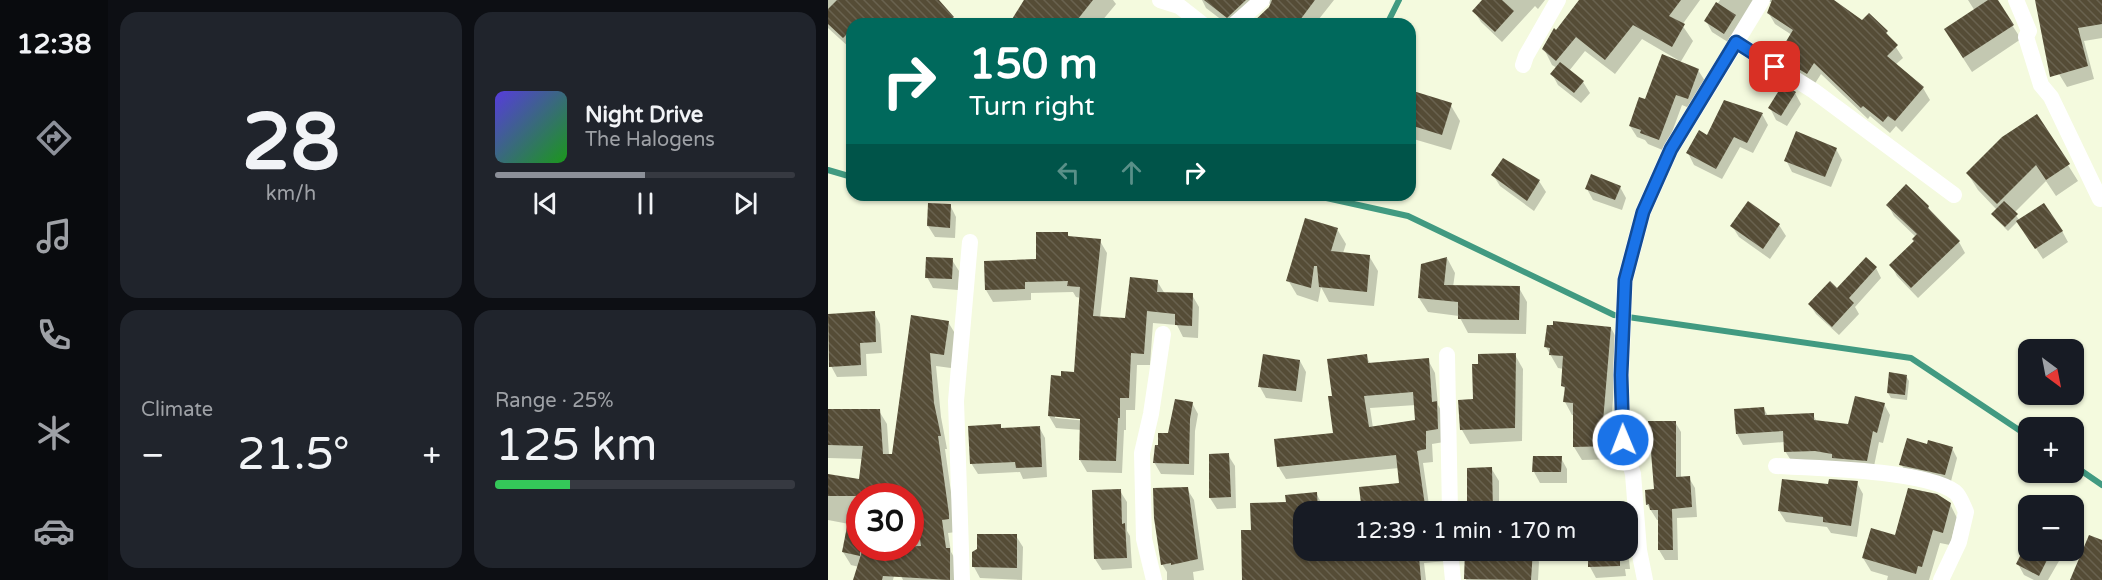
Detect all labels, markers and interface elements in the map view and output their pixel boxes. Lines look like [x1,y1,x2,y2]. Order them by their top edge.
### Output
text: 12:38 [17,28,91,61]
text: 150 m [969,39,1098,90]
pin [1749,41,1800,92]
icon: right [870,42,948,120]
icon: arrive [1758,50,1791,83]
text: Turn right [969,90,1095,123]
text: 28 [242,96,340,190]
text: Night Drive [585,102,703,128]
icon: directions [33,117,75,159]
text: The Halogens [585,128,715,152]
icon: left [1052,156,1085,189]
icon: ahead [1115,156,1148,189]
icon: right [1178,156,1211,189]
text: km/h [266,182,316,206]
icon: previous [529,187,562,220]
icon: pause [629,187,662,220]
icon: next [729,187,762,220]
icon: music [33,215,75,257]
icon: phone [33,314,75,356]
north arrow [2018,339,2084,405]
map controls [2018,339,2084,561]
text: Range · 25% [495,389,614,413]
text: Climate [141,398,213,422]
position arrow [1591,408,1655,472]
icon: climate [33,412,75,454]
button: + [2018,417,2084,483]
text: 125 km [495,419,657,473]
text: 21.5° [237,428,350,482]
text: − [141,436,165,475]
text: + [422,436,441,475]
speed limit sign: 30 [846,483,924,561]
button: − [2018,495,2084,561]
icon: car [33,510,75,552]
text: 12:39 · 1 min · 170 m [1355,518,1576,544]

